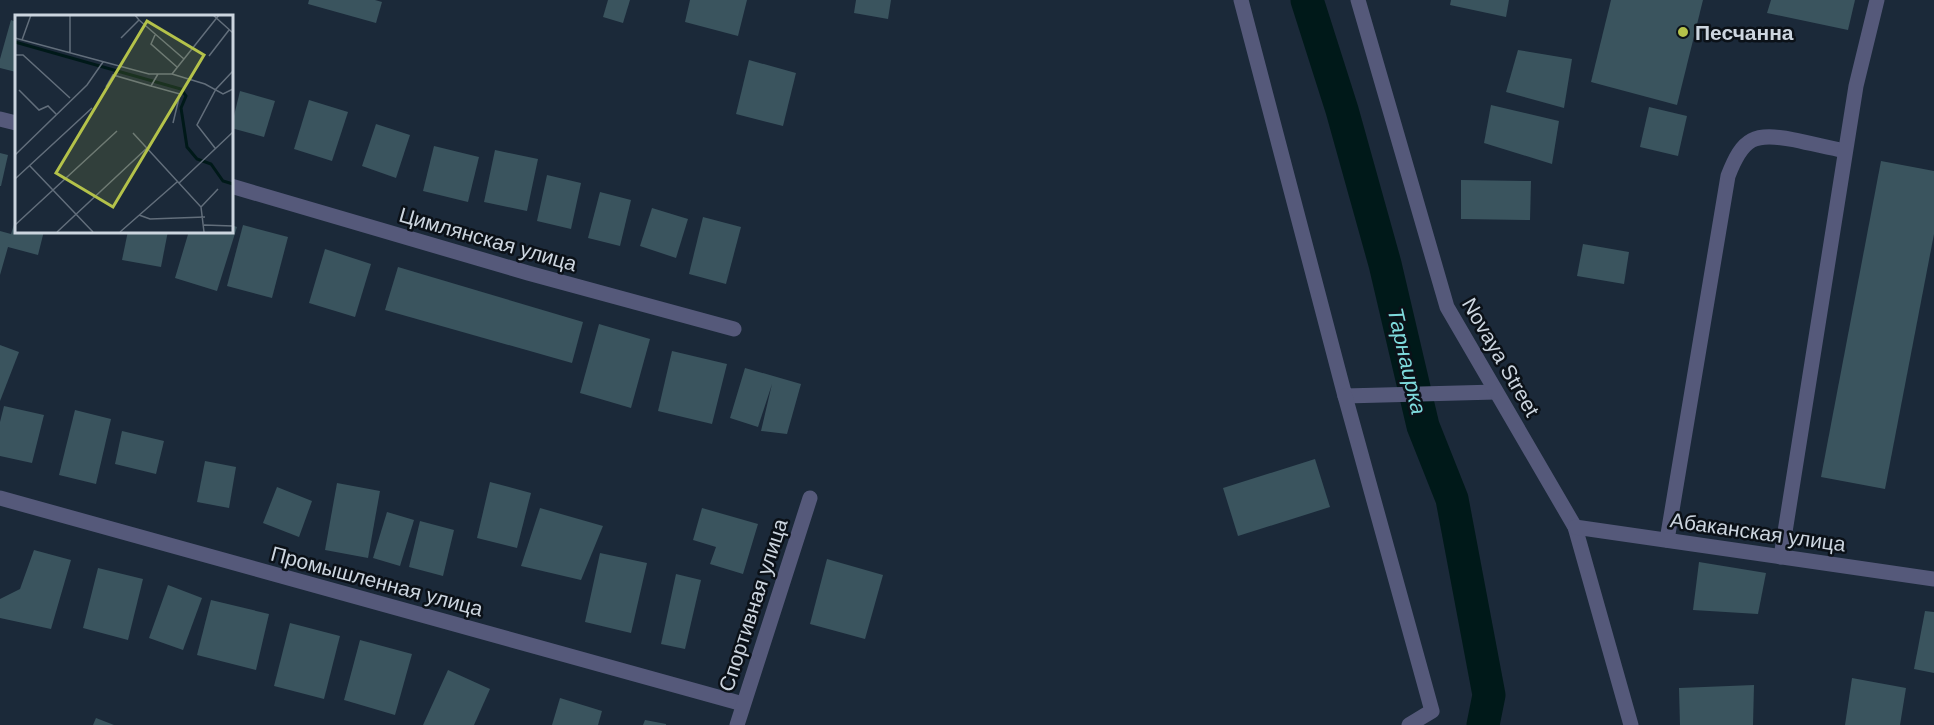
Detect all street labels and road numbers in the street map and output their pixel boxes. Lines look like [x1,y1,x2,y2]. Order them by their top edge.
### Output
street label: Цимлянская улица [397,203,580,275]
street label: Novaya Street [1458,294,1544,421]
street label: Абаканская улица [1669,508,1848,556]
street label: Спортивная улица [714,515,792,694]
street label: Промышленная улица [268,542,486,620]

